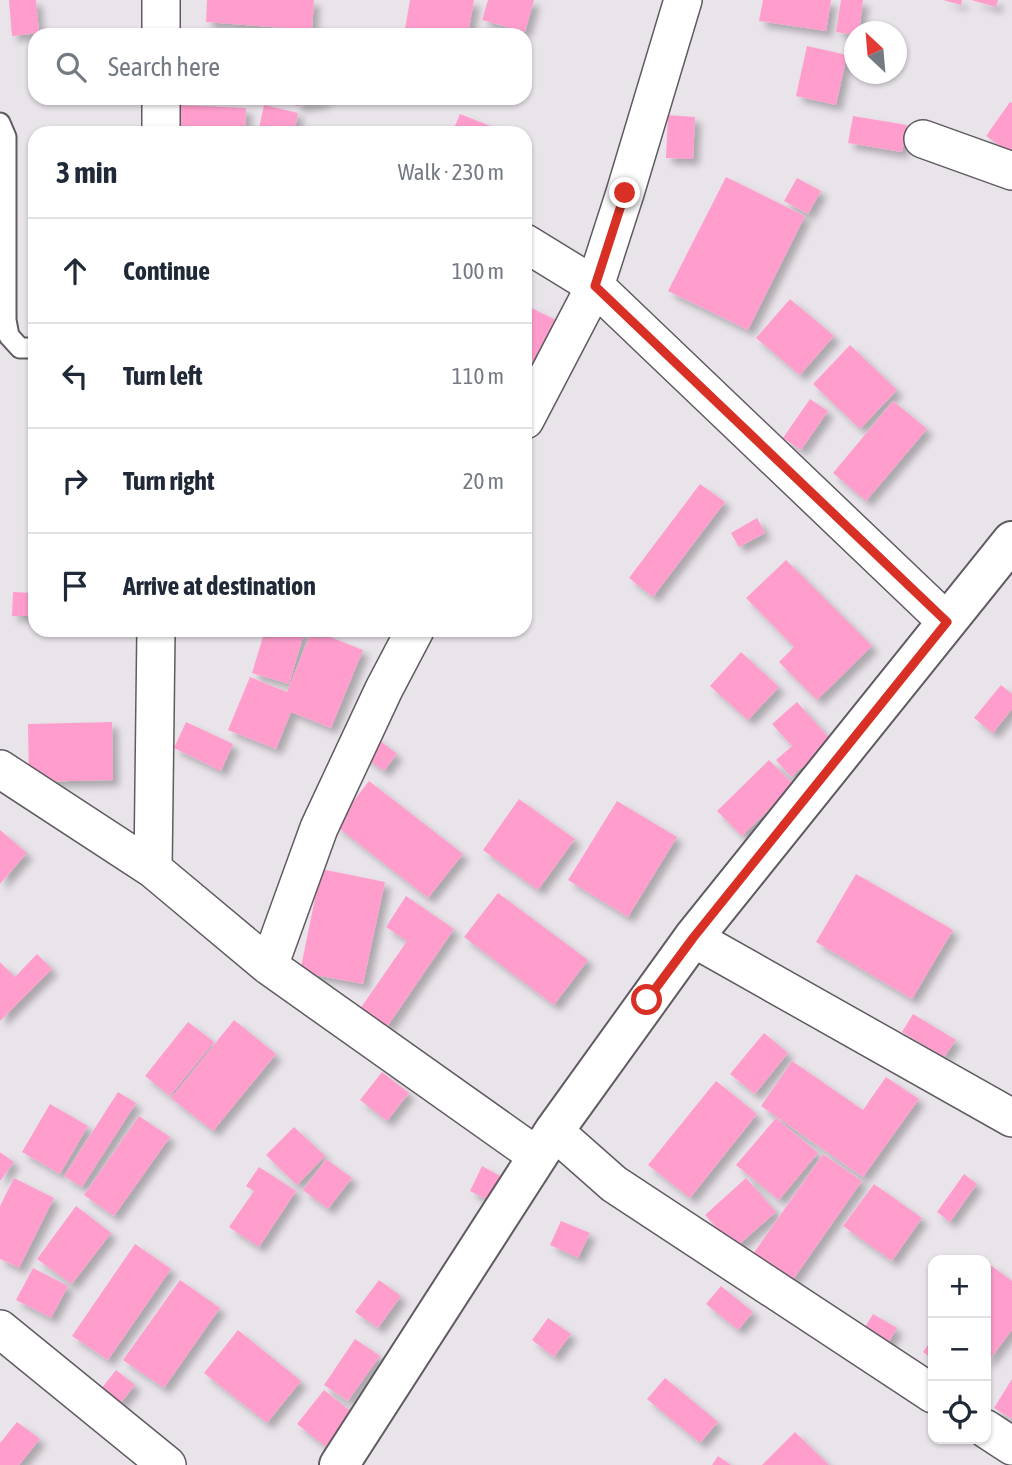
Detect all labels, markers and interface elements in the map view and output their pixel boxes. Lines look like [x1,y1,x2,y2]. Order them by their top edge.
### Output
north arrow [844,21,907,84]
search box [28,28,532,105]
icon: search [52,48,90,86]
text: Search here [108,52,220,82]
text: 3 min [56,155,117,189]
text: Walk · 230 m [398,159,504,185]
route end [609,177,640,208]
icon: ahead [56,252,94,290]
text: Continue [123,256,210,286]
text: 100 m [452,258,504,284]
icon: left [56,357,94,395]
text: Turn left [123,361,203,391]
text: 110 m [452,363,504,389]
icon: right [56,462,94,500]
text: Turn right [123,466,214,496]
text: 20 m [463,468,504,494]
icon: arrive [56,567,94,605]
text: Arrive at destination [123,571,316,601]
route start [631,984,662,1015]
map controls [928,1255,991,1444]
button: + [928,1255,991,1318]
button: − [928,1318,991,1381]
button: locate [928,1381,991,1444]

